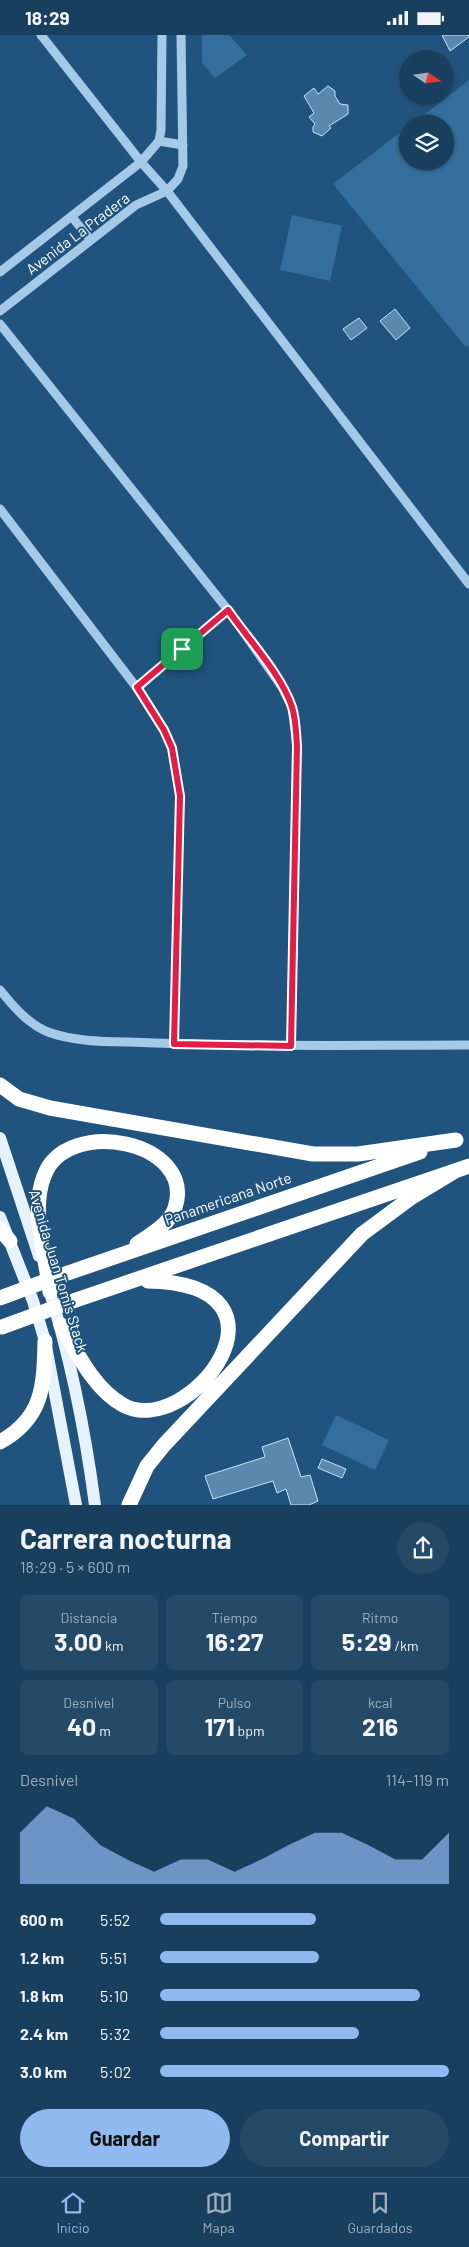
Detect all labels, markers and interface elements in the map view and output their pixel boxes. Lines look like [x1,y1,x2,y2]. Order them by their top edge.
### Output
text: 18:29 [25,6,70,29]
north arrow [399,50,454,105]
map controls [399,50,454,170]
button: layers [399,115,454,170]
street label: Avenida La Pradera [22,188,133,278]
pin [161,628,203,670]
icon: arrive [168,635,196,663]
street label: Panamericana Norte [162,1168,294,1228]
street label: Avenida Juan Tomis Stack [26,1187,92,1355]
text: Carrera nocturna [20,1521,232,1555]
button: share [397,1522,449,1574]
text: 18:29 · 5 × 600 m [20,1557,130,1576]
text: Distancia [61,1609,117,1626]
text: Tiempo [212,1609,257,1626]
text: Ritmo [362,1609,398,1626]
text: 3.00 [54,1626,102,1656]
text: 16:27 [206,1626,263,1656]
text: 5:29 [342,1626,392,1656]
text: km [102,1637,124,1654]
text: /km [392,1637,419,1654]
text: Desnivel [63,1694,114,1711]
text: Pulso [218,1694,251,1711]
text: kcal [368,1694,392,1711]
text: 40 [67,1711,96,1741]
text: 171 [204,1711,235,1741]
text: 216 [362,1711,398,1741]
text: m [96,1722,111,1739]
text: bpm [235,1722,265,1739]
text: Desnivel [20,1770,78,1789]
text: 114–119 m [386,1770,449,1789]
text: 600 m [20,1910,63,1929]
text: 5:52 [100,1910,130,1929]
text: 1.2 km [20,1948,64,1967]
text: 5:51 [100,1948,127,1967]
text: 1.8 km [20,1986,64,2005]
text: 5:10 [100,1986,128,2005]
text: 2.4 km [20,2024,68,2043]
text: 5:32 [100,2024,130,2043]
text: 3.0 km [20,2062,67,2081]
text: 5:02 [100,2062,131,2081]
button: Guardar [20,2109,230,2167]
button: Compartir [240,2109,449,2167]
tab: Inicio [56,2189,90,2236]
tab: Mapa [203,2189,235,2236]
tab: Guardados [347,2189,413,2236]

